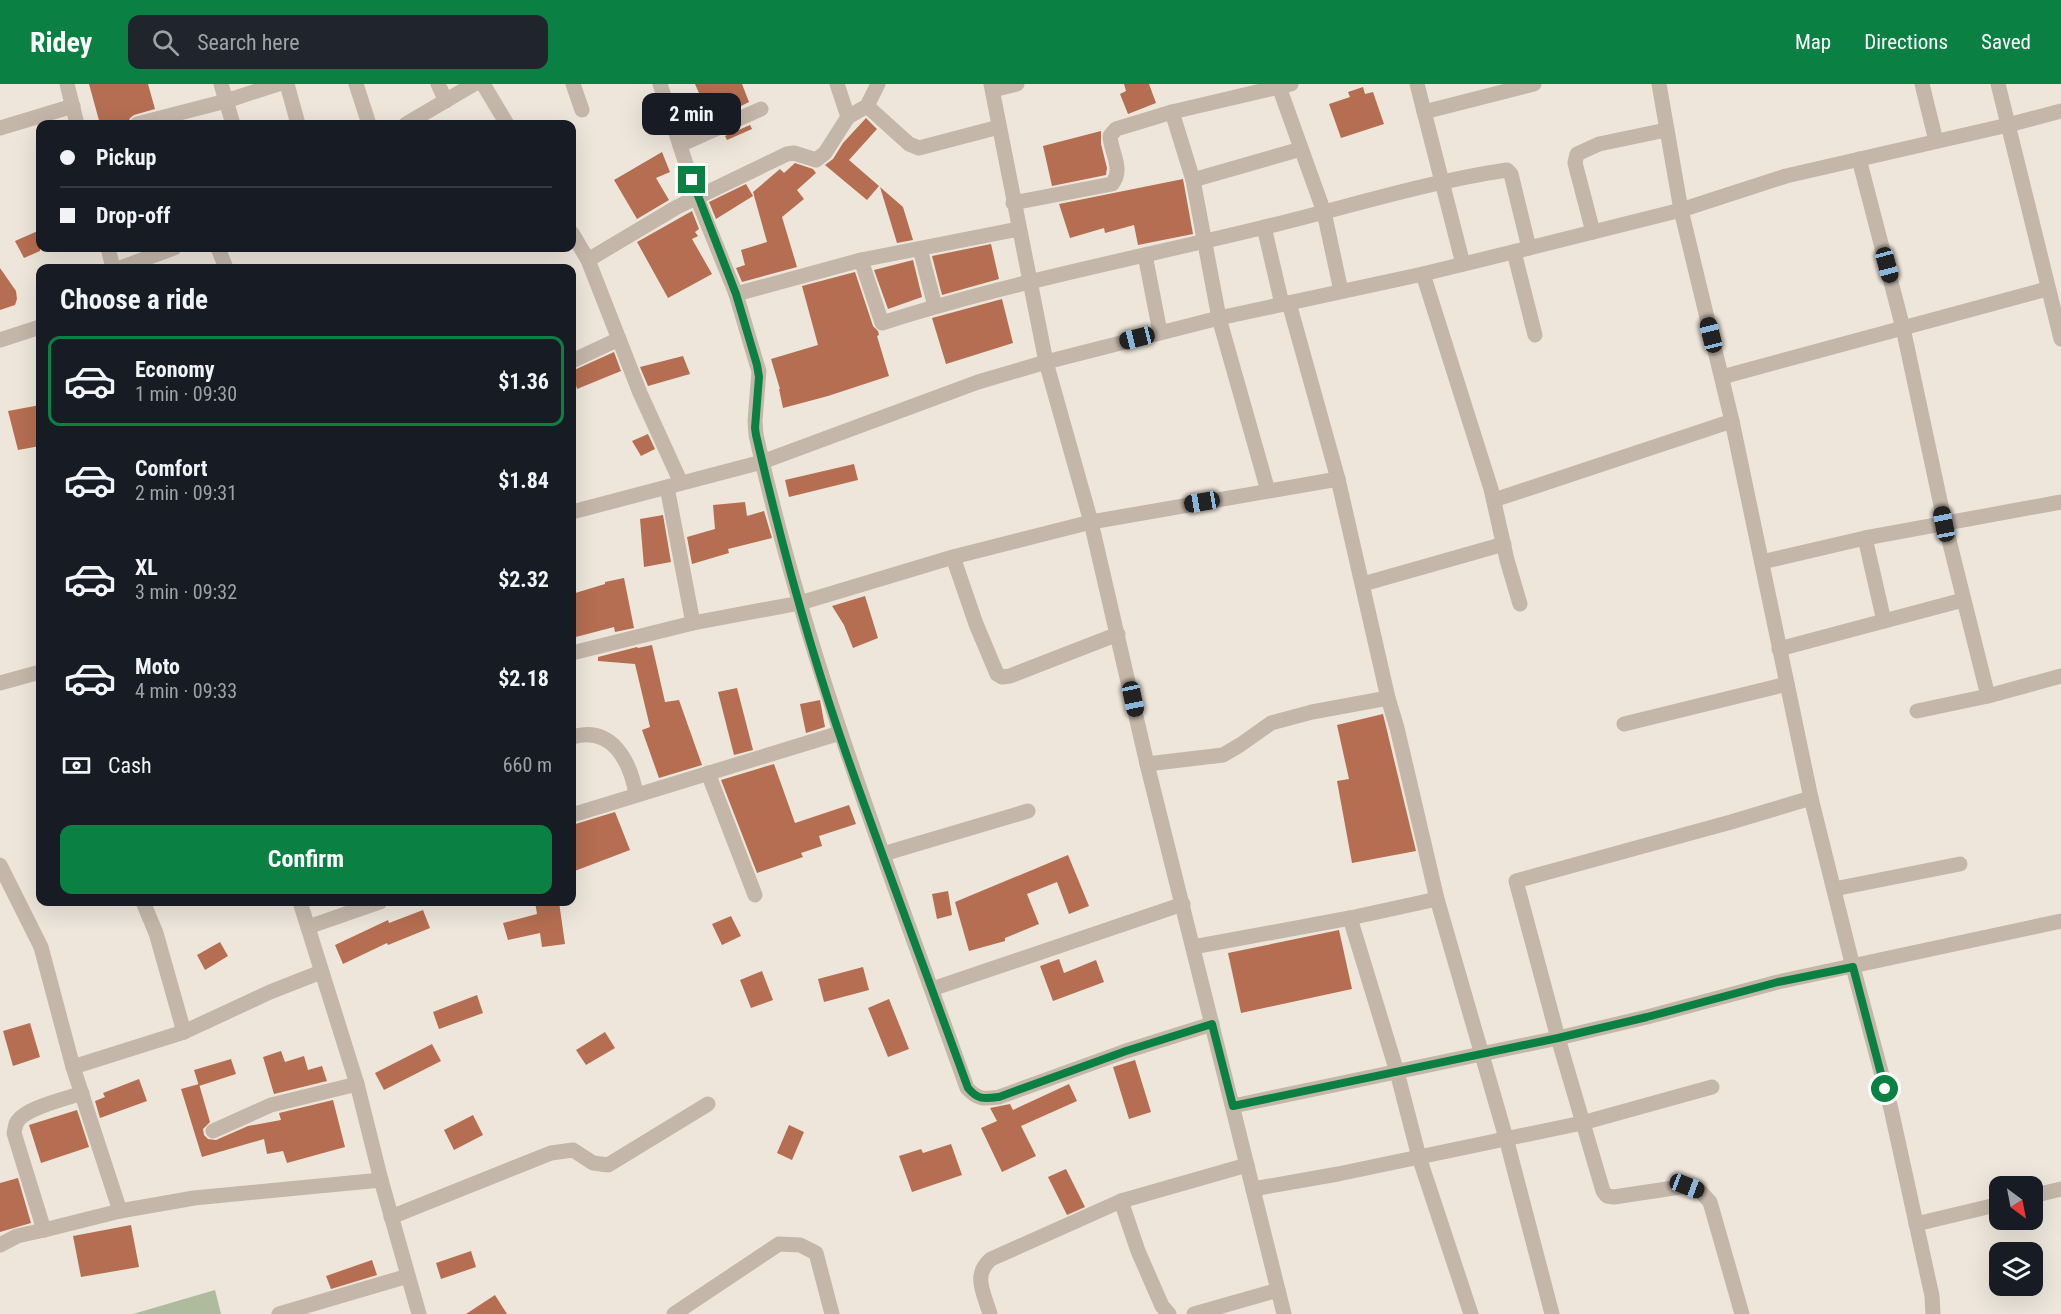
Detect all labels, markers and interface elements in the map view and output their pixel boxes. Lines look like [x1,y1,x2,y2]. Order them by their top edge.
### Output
search box [128,15,548,69]
text: Ridey [30,26,92,59]
icon: search [149,26,182,59]
text: Search here [197,30,299,55]
text: Map [1795,30,1831,54]
text: Directions [1864,30,1948,54]
text: Saved [1981,30,2031,54]
callout: 2 min [642,93,742,135]
text: 2 min [669,102,714,126]
text: Pickup [96,145,156,170]
route end [678,166,705,193]
text: Drop-off [96,203,170,228]
car [1874,245,1900,285]
text: Choose a ride [60,284,208,316]
car [1698,315,1724,355]
car [1117,325,1157,351]
icon: car [63,354,117,408]
text: Economy [135,357,215,382]
text: $1.36 [498,369,549,394]
text: 1 min · 09:30 [135,382,237,406]
icon: car [63,453,117,507]
text: Comfort [135,456,208,481]
text: $1.84 [498,468,549,493]
text: 2 min · 09:31 [135,481,237,505]
car [1183,490,1221,514]
car [1932,505,1956,543]
icon: car [63,552,117,606]
text: XL [135,555,158,580]
text: $2.32 [498,567,549,592]
text: 3 min · 09:32 [135,580,237,604]
icon: car [63,651,117,705]
text: Moto [135,654,180,679]
text: $2.18 [498,666,549,691]
text: 4 min · 09:33 [135,679,237,703]
car [1120,680,1146,718]
icon: cash [60,749,93,782]
text: Cash [108,753,152,778]
text: 660 m [503,753,552,777]
button: Confirm [60,825,552,894]
route start [1871,1075,1898,1102]
car [1667,1171,1707,1201]
north arrow [1989,1176,2043,1230]
map controls [1989,1176,2043,1296]
button: layers [1989,1242,2043,1296]

